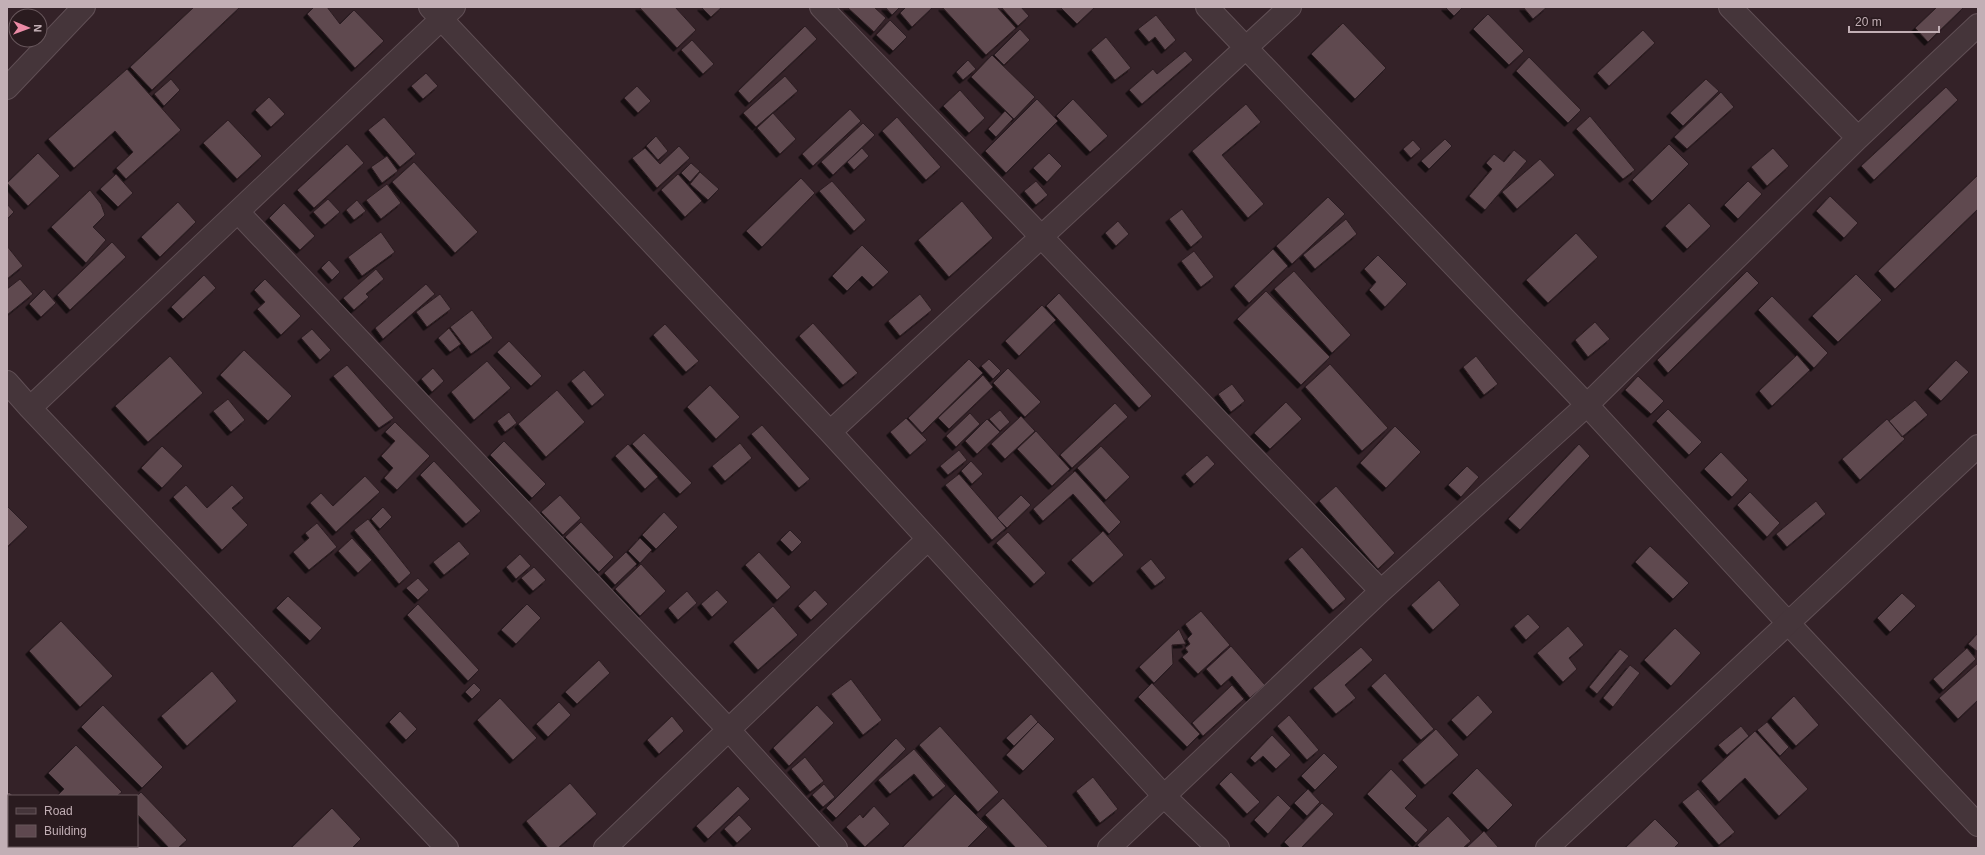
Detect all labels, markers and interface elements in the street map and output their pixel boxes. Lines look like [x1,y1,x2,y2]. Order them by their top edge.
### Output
north arrow [8,8,48,48]
scale bar [1849,8,1939,34]
text: 20 m [1855,15,1882,29]
text: N [32,24,44,32]
legend [8,795,138,847]
text: Road [44,804,73,818]
text: Building [44,824,87,838]

